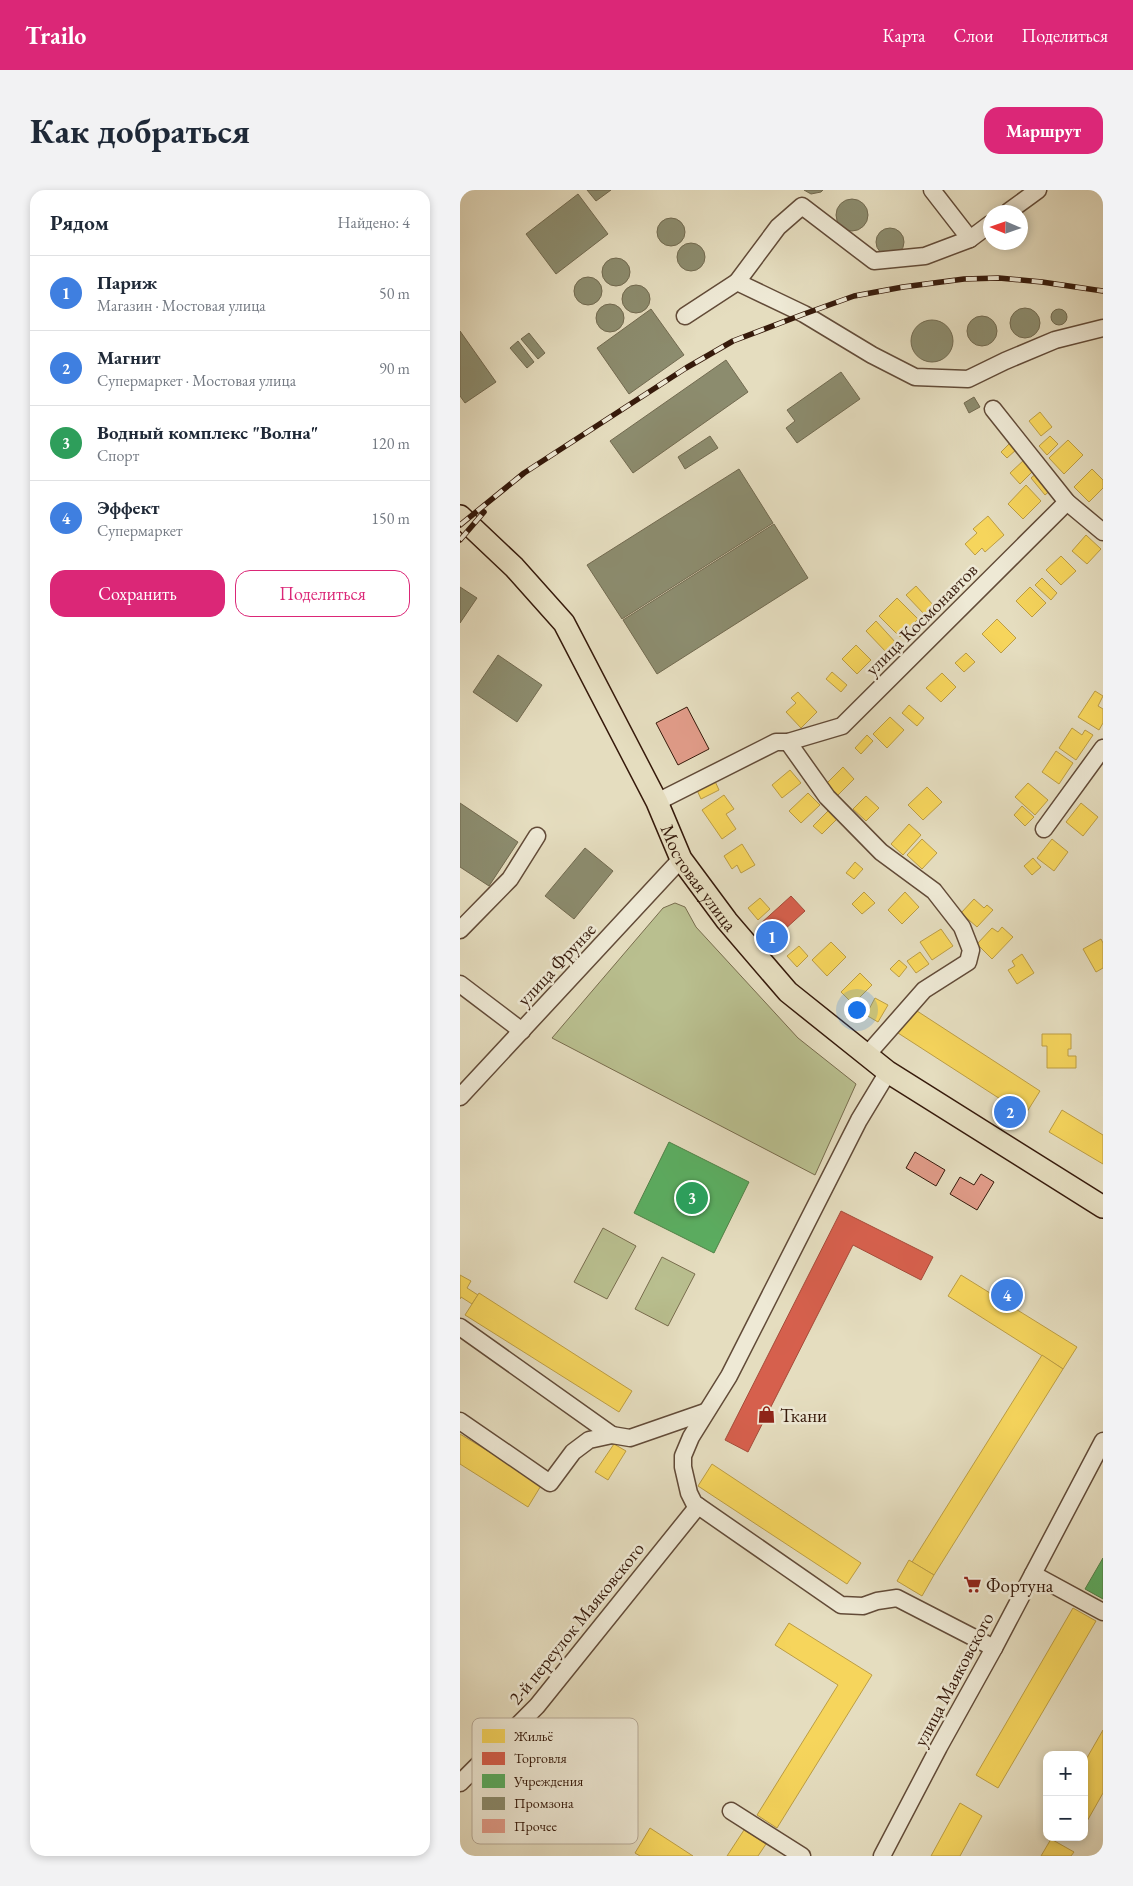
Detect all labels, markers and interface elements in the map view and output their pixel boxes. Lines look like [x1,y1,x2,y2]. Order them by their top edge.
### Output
text: Trailo [25,20,86,51]
text: Карта [883,24,926,47]
text: Слои [954,24,993,47]
text: Поделиться [1021,24,1108,47]
button: Маршрут [984,107,1103,154]
text: Как добраться [30,108,250,153]
north arrow [983,205,1028,250]
text: Рядом [50,209,109,236]
text: Найдено: 4 [338,212,410,233]
text: Париж [97,270,157,295]
text: 1 [62,283,70,304]
text: 50 m [379,283,410,304]
text: Магазин · Мостовая улица [97,295,266,316]
text: Магнит [97,345,161,370]
text: 2 [62,358,70,379]
text: 90 m [379,358,410,379]
text: Супермаркет · Мостовая улица [97,370,296,391]
text: Водный комплекс "Волна" [97,420,318,445]
text: 3 [62,433,70,454]
text: 120 m [371,433,410,454]
text: Спорт [97,445,139,466]
text: Эффект [97,495,160,520]
text: 4 [62,508,70,529]
text: 150 m [371,508,410,529]
text: Супермаркет [97,520,183,541]
street label: улица Космонавтов [860,558,983,681]
button: Сохранить [50,570,225,617]
button: Поделиться [235,570,410,617]
street label: Мостовая улица [655,821,743,937]
street label: улица Фрунзе [511,917,601,1011]
pin: 1 [756,918,788,956]
your location [844,997,870,1023]
pin: 2 [994,1093,1026,1131]
pin: 3 [676,1179,708,1217]
pin: 4 [991,1276,1023,1314]
place label: Ткани [780,1403,827,1428]
shop icon: Ткани [756,1405,776,1425]
street label: 2-й переулок Маяковского [503,1537,650,1710]
place label: Фортуна [986,1573,1054,1598]
supermarket icon: Фортуна [962,1575,982,1595]
street label: улица Маяковского [907,1608,999,1751]
legend [472,1718,638,1844]
text: Жильё [513,1727,554,1745]
text: Торговля [514,1749,567,1767]
map controls [1043,1751,1088,1841]
button: + [1043,1751,1088,1796]
text: Учреждения [513,1772,583,1790]
text: Промзона [514,1794,574,1812]
button: − [1043,1796,1088,1841]
text: Прочее [514,1817,557,1835]

